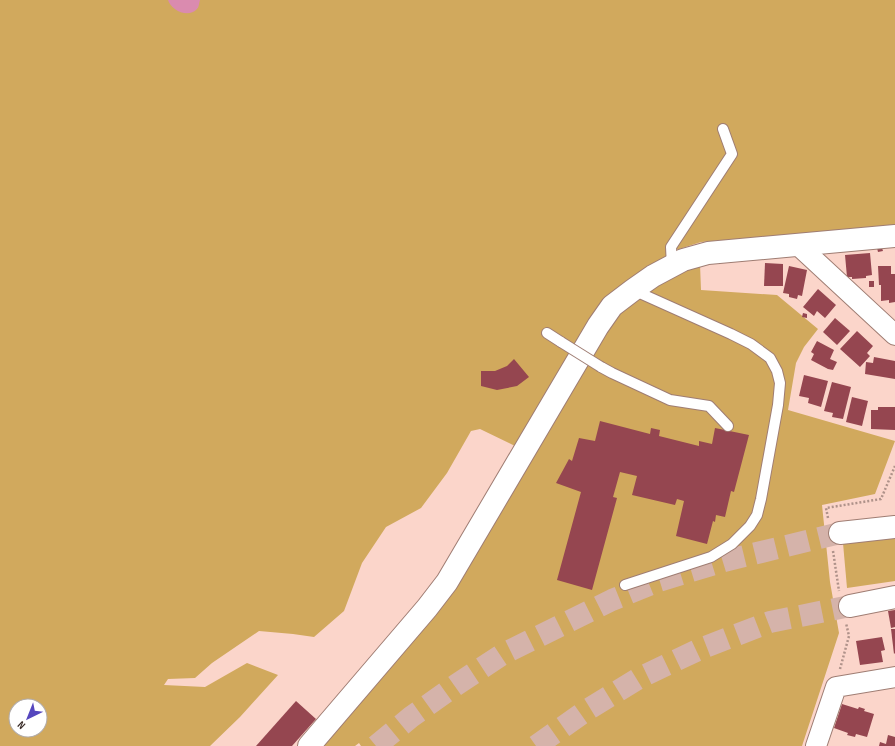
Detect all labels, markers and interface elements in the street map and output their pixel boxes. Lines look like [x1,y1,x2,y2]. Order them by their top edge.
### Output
north arrow [8,698,48,738]
text: N [15,718,28,732]

